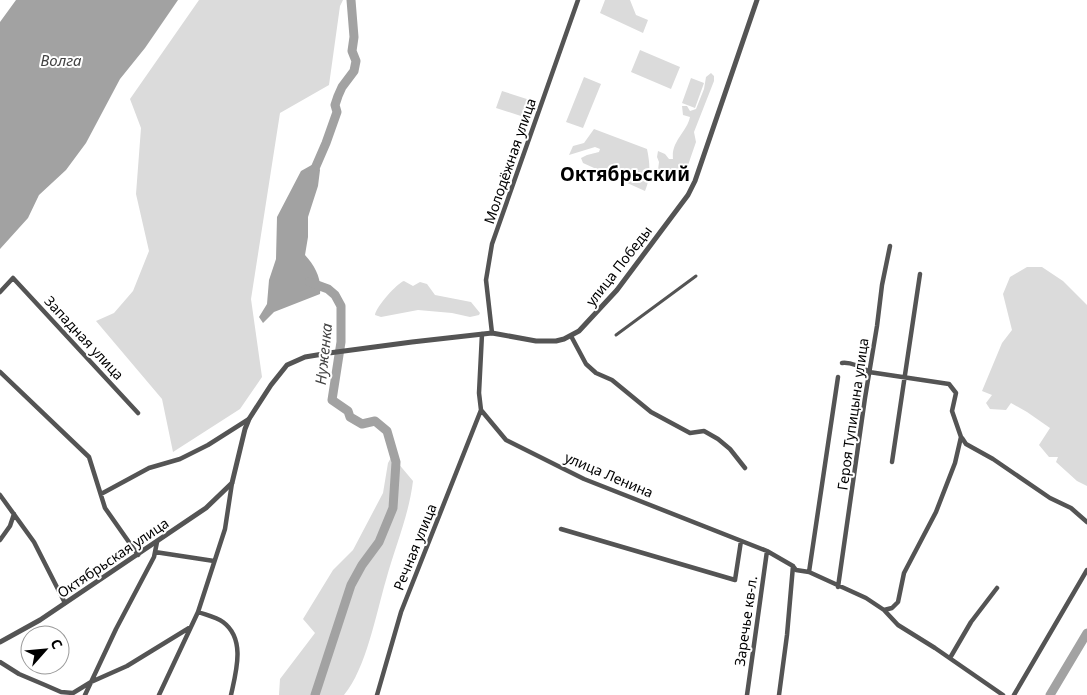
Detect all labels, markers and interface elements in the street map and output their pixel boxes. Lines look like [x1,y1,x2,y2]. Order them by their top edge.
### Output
water label: Волга [41,50,82,70]
street label: Молодёжная улица [479,95,540,226]
district label: Октябрьский [560,161,690,187]
street label: улица Победы [581,222,656,310]
street label: Западная улица [40,292,128,384]
water label: Нуженка [310,322,336,386]
street label: Героя Тупицына улица [832,337,873,491]
street label: улица Ленина [562,447,656,502]
street label: Речная улица [389,501,441,593]
street label: Октябрьская улица [53,513,172,602]
street label: Заречье кв-л. [730,575,761,667]
north arrow [20,625,70,675]
text: С [47,636,68,652]

